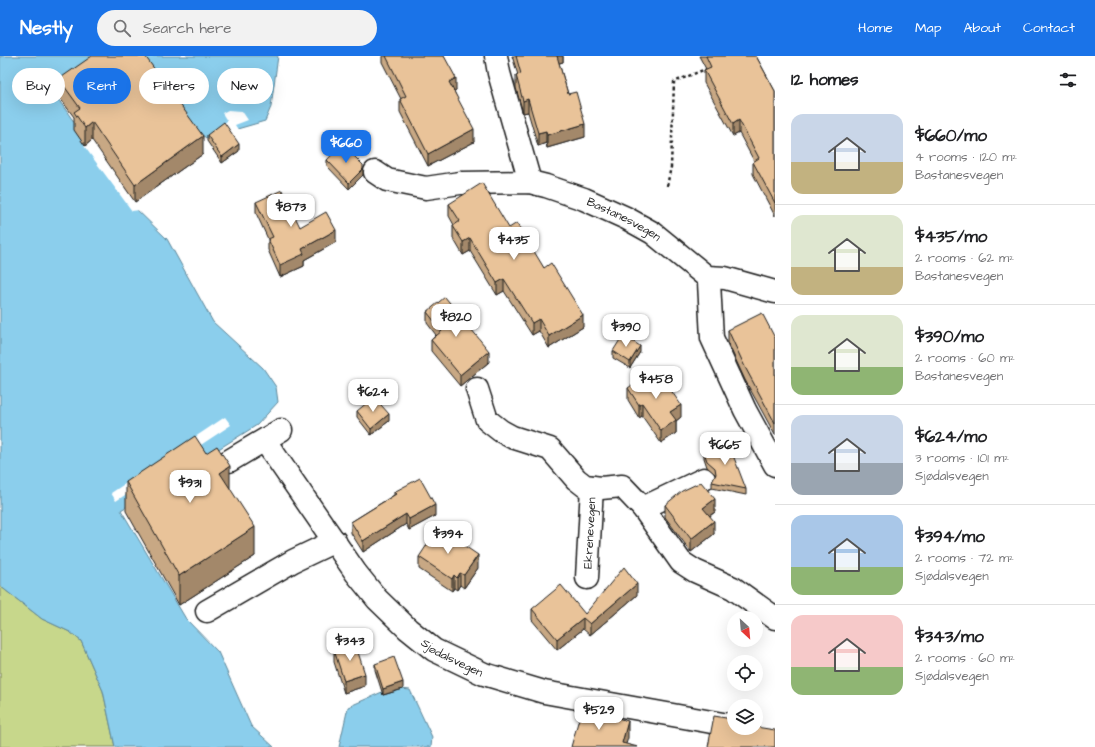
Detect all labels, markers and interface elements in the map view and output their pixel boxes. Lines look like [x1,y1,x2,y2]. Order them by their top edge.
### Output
search box [97,10,377,46]
text: Nestly [20,15,73,42]
icon: search [111,17,133,39]
text: Search here [143,18,231,39]
text: Home [858,18,893,38]
text: Map [915,18,941,38]
text: About [963,18,1001,38]
text: Contact [1023,18,1075,38]
chip: Buy [12,68,65,104]
chip: Rent [73,68,131,104]
chip: Filters [139,68,209,104]
chip: New [217,68,273,104]
text: 12 homes [791,68,859,92]
icon: filters [1057,69,1079,91]
text: $660/mo [915,124,987,148]
pin: $660 [322,130,370,164]
icon: home [823,130,871,178]
text: $660 [330,134,362,152]
text: 4 rooms · 120 m² [915,148,1017,166]
text: Bastanesvegen [915,166,1003,184]
street label: Bastanesvegen [584,193,665,245]
pin: $873 [267,194,315,228]
text: $873 [276,198,306,216]
text: $435/mo [915,225,987,249]
pin: $435 [490,227,538,261]
text: $435 [498,231,530,249]
icon: home [823,231,871,279]
text: 2 rooms · 62 m² [915,249,1014,267]
text: Bastanesvegen [915,267,1003,285]
pin: $820 [432,304,480,338]
text: $820 [440,308,472,326]
pin: $390 [602,314,650,348]
text: $390 [611,318,641,336]
text: $390/mo [915,325,984,349]
icon: home [823,331,871,379]
text: 2 rooms · 60 m² [915,349,1015,367]
pin: $458 [632,366,680,400]
text: Bastanesvegen [915,367,1003,385]
text: $458 [639,370,673,388]
pin: $624 [349,379,397,413]
text: $624 [357,383,389,401]
text: $624/mo [915,425,987,449]
icon: home [823,431,871,479]
pin: $665 [701,432,749,466]
text: $665 [709,436,741,454]
text: 3 rooms · 101 m² [915,449,1009,467]
text: Sjødalsvegen [915,467,989,485]
pin: $931 [166,470,214,504]
text: $931 [179,474,201,492]
street label: Ekrenevegen [580,497,601,569]
pin: $394 [424,521,472,555]
text: $394 [433,525,463,543]
text: $394/mo [915,525,985,549]
icon: home [823,531,871,579]
text: 2 rooms · 72 m² [915,549,1014,567]
text: Sjødalsvegen [915,567,989,585]
north arrow [727,611,763,647]
map controls [727,611,763,735]
text: $343/mo [915,625,984,649]
pin: $343 [326,628,374,662]
icon: home [823,631,871,679]
text: $343 [335,632,365,650]
street label: Sjødalsvegen [417,635,486,681]
text: 2 rooms · 60 m² [915,649,1015,667]
button: locate [727,655,763,691]
text: Sjødalsvegen [915,667,989,685]
pin: $529 [575,697,623,731]
button: layers [727,699,763,735]
text: $529 [583,701,615,719]

